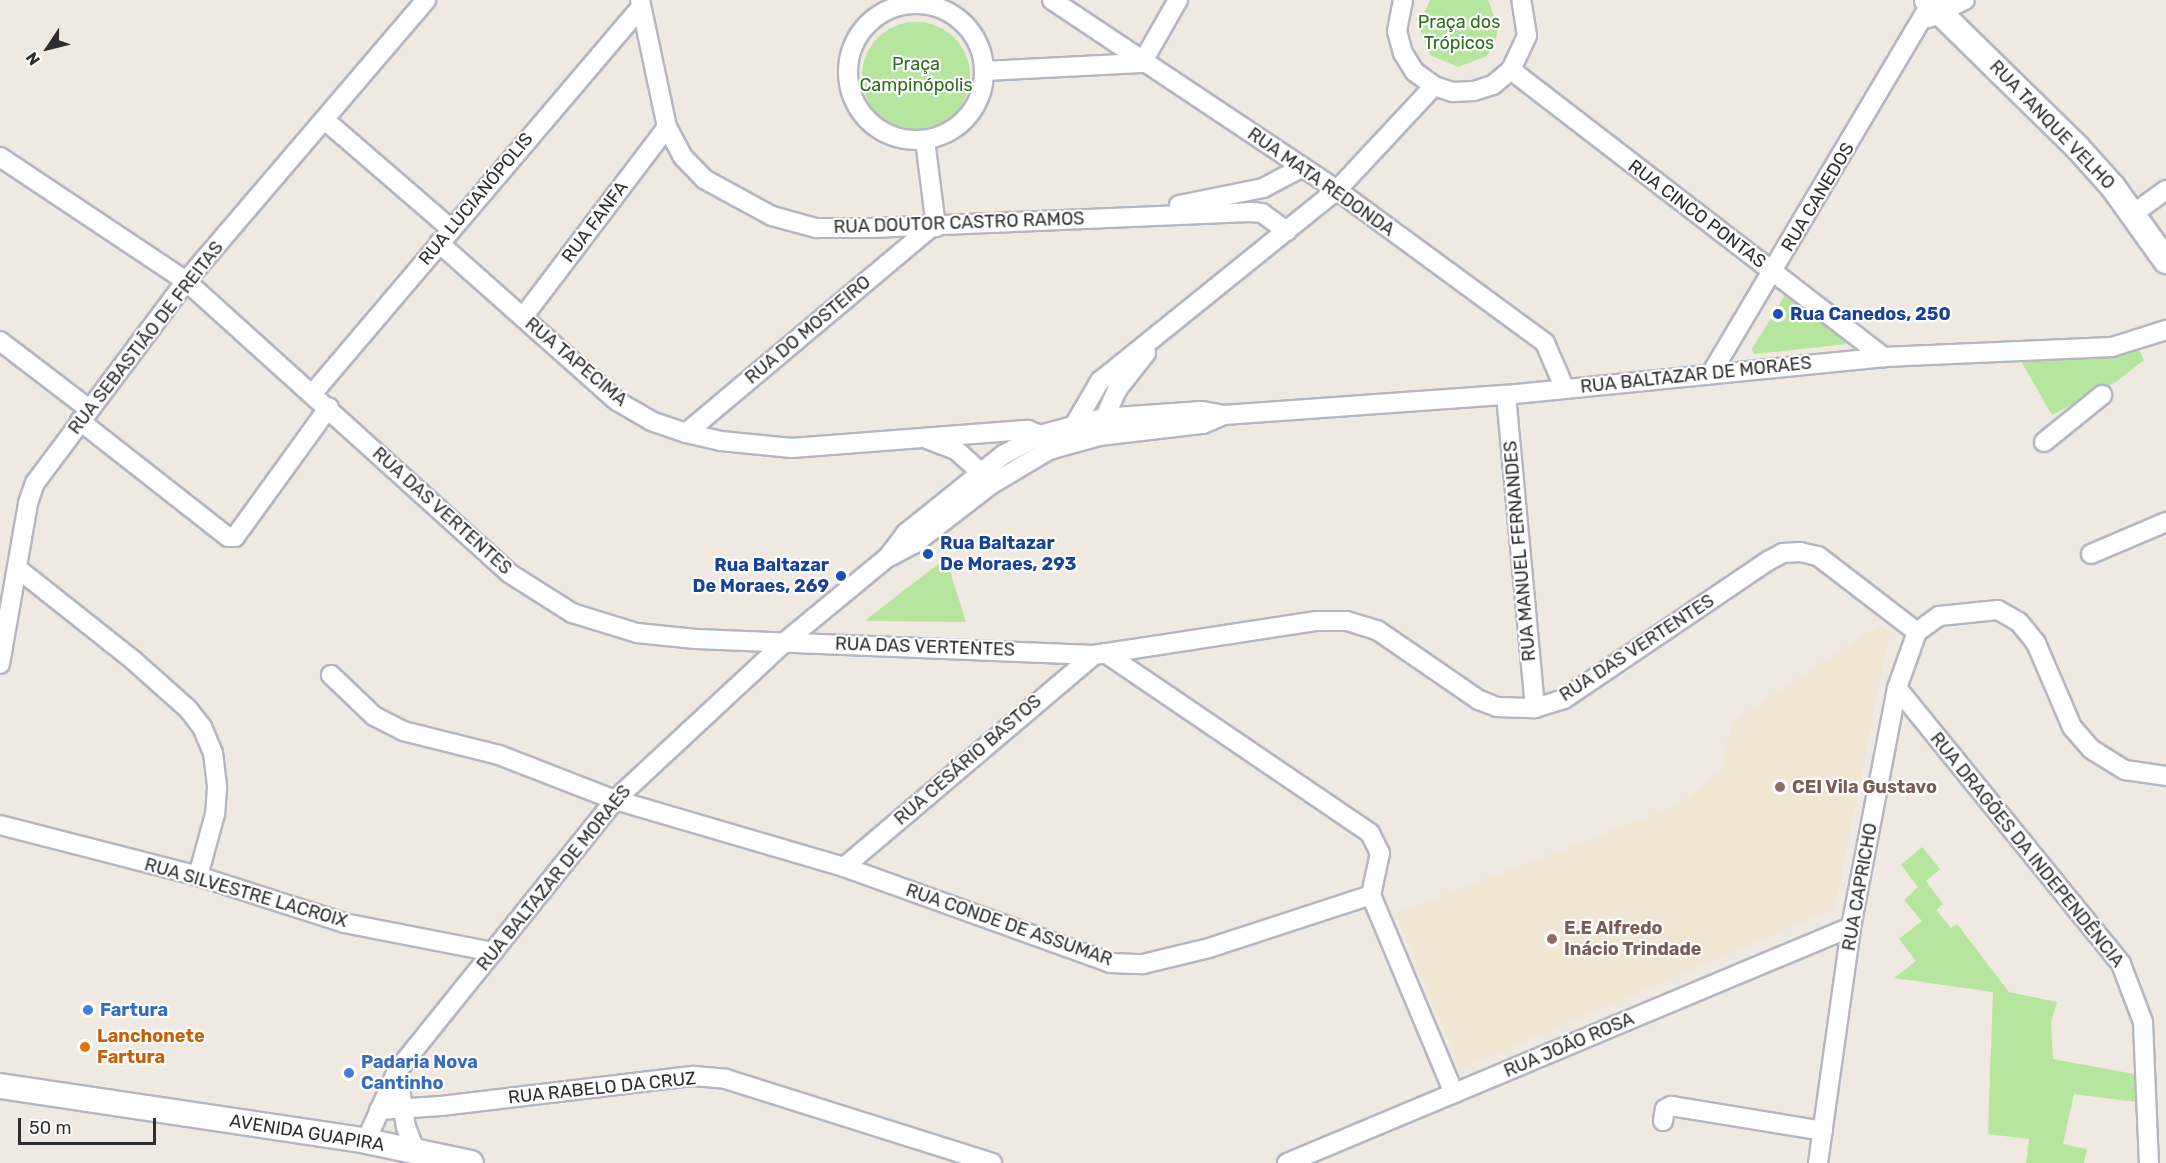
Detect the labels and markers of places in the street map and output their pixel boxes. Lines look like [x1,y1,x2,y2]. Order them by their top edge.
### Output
place label: Rua Canedos, 250 [1790,303,1951,325]
marker: Rua Canedos, 250 [1771,307,1785,321]
place label: Rua Baltazar De Moraes, 293 [940,533,1076,576]
marker: Rua Baltazar De Moraes, 293 [921,547,935,561]
place label: Rua Baltazar De Moraes, 269 [693,555,829,598]
marker: Rua Baltazar De Moraes, 269 [834,569,848,583]
place label: CEI Vila Gustavo [1792,776,1937,798]
marker: CEI Vila Gustavo [1773,780,1787,794]
place label: E.E Alfredo Inácio Trindade [1564,918,1702,960]
marker: E.E Alfredo Inácio Trindade [1545,932,1559,946]
place label: Fartura [100,999,168,1021]
marker: Fartura [81,1003,95,1017]
place label: Lanchonete Fartura [97,1026,205,1068]
marker: Lanchonete Fartura [78,1040,92,1054]
place label: Padaria Nova Cantinho [361,1052,478,1094]
marker: Padaria Nova Cantinho [342,1066,356,1080]

